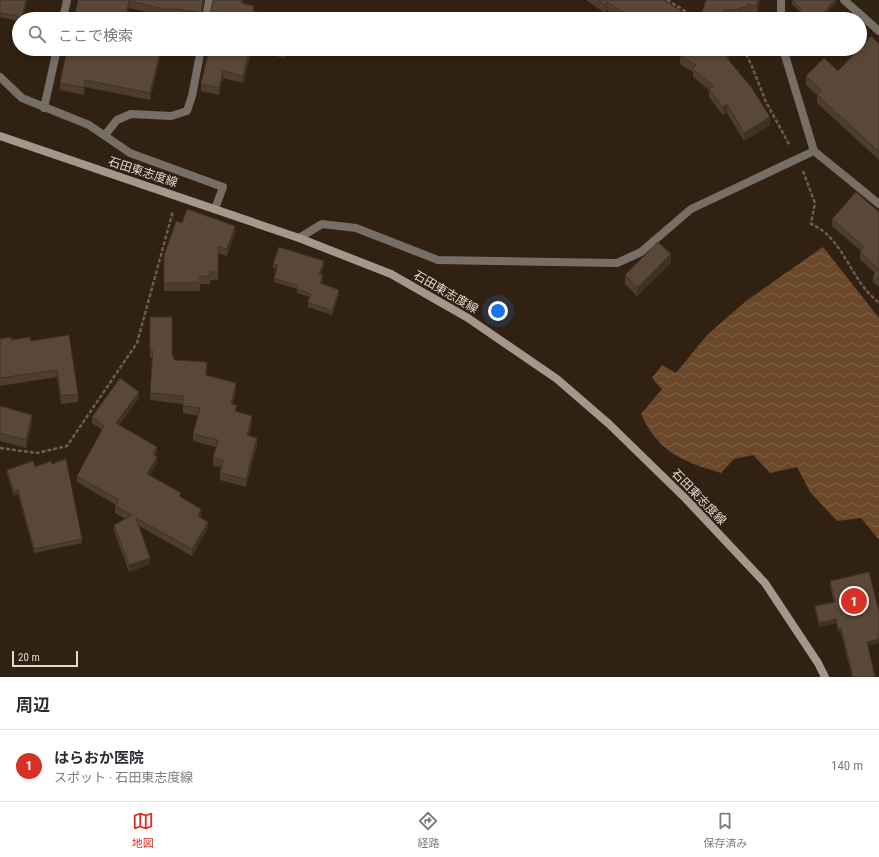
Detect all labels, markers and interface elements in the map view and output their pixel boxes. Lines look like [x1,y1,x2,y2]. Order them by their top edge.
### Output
search box [12,12,867,56]
icon: search [26,23,48,45]
text: ここで検索 [58,27,133,45]
street label: 石田東志度線 [107,154,179,190]
street label: 石田東志度線 [411,268,481,316]
your location [488,301,508,321]
street label: 石田東志度線 [669,466,729,528]
pin: 1 [841,586,867,616]
scale bar [12,649,78,668]
text: 20 m [18,651,40,664]
text: 周辺 [16,695,50,715]
text: はらおか医院 [54,749,144,767]
text: 1 [26,758,32,773]
text: 140 m [831,758,863,773]
text: スポット · 石田東志度線 [54,770,193,785]
tab: 地図 [132,810,154,850]
tab: 経路 [417,810,439,850]
tab: 保存済み [703,810,747,850]

